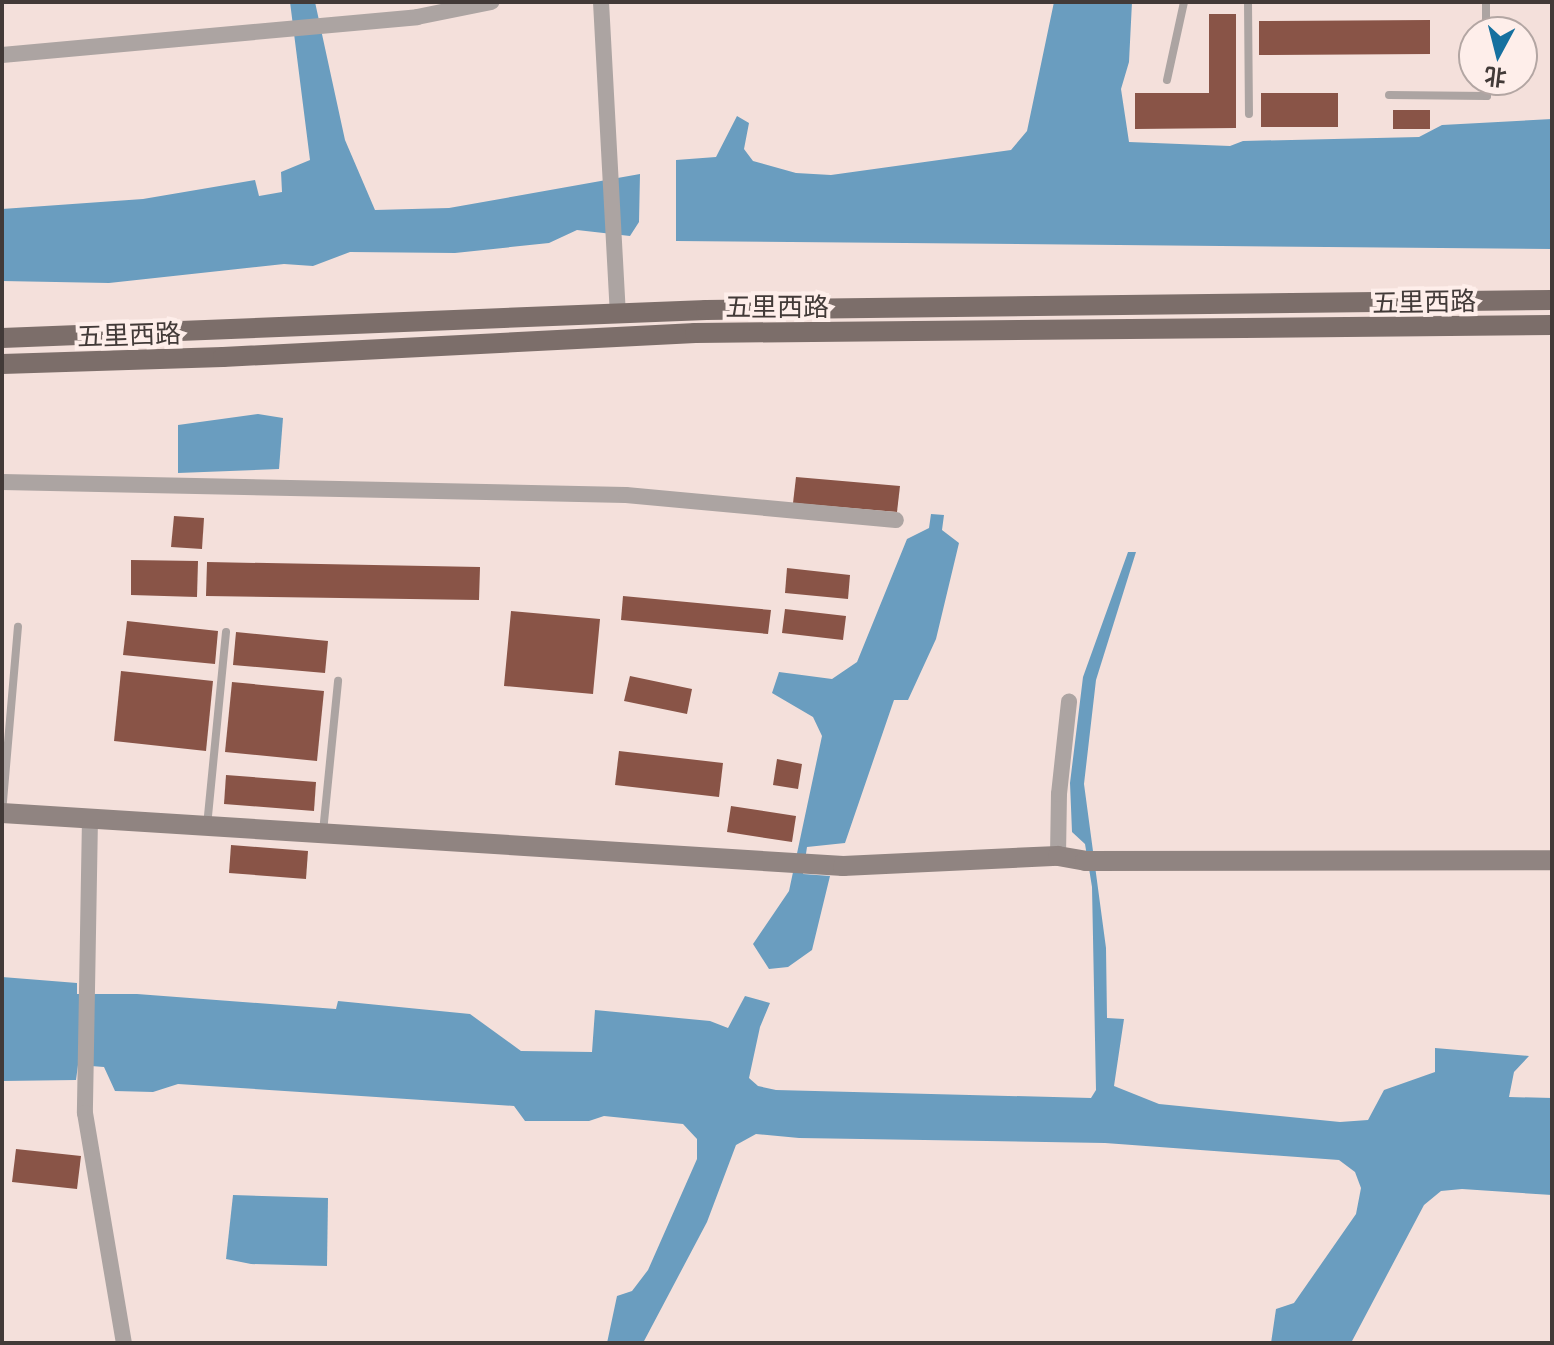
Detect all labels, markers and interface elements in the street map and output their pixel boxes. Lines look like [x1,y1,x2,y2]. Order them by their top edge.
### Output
north arrow [1458,16,1538,96]
text: 北 [1483,64,1508,92]
street label: 五里西路 [1372,284,1476,318]
street label: 五里西路 [725,290,829,322]
street label: 五里西路 [76,317,182,351]

